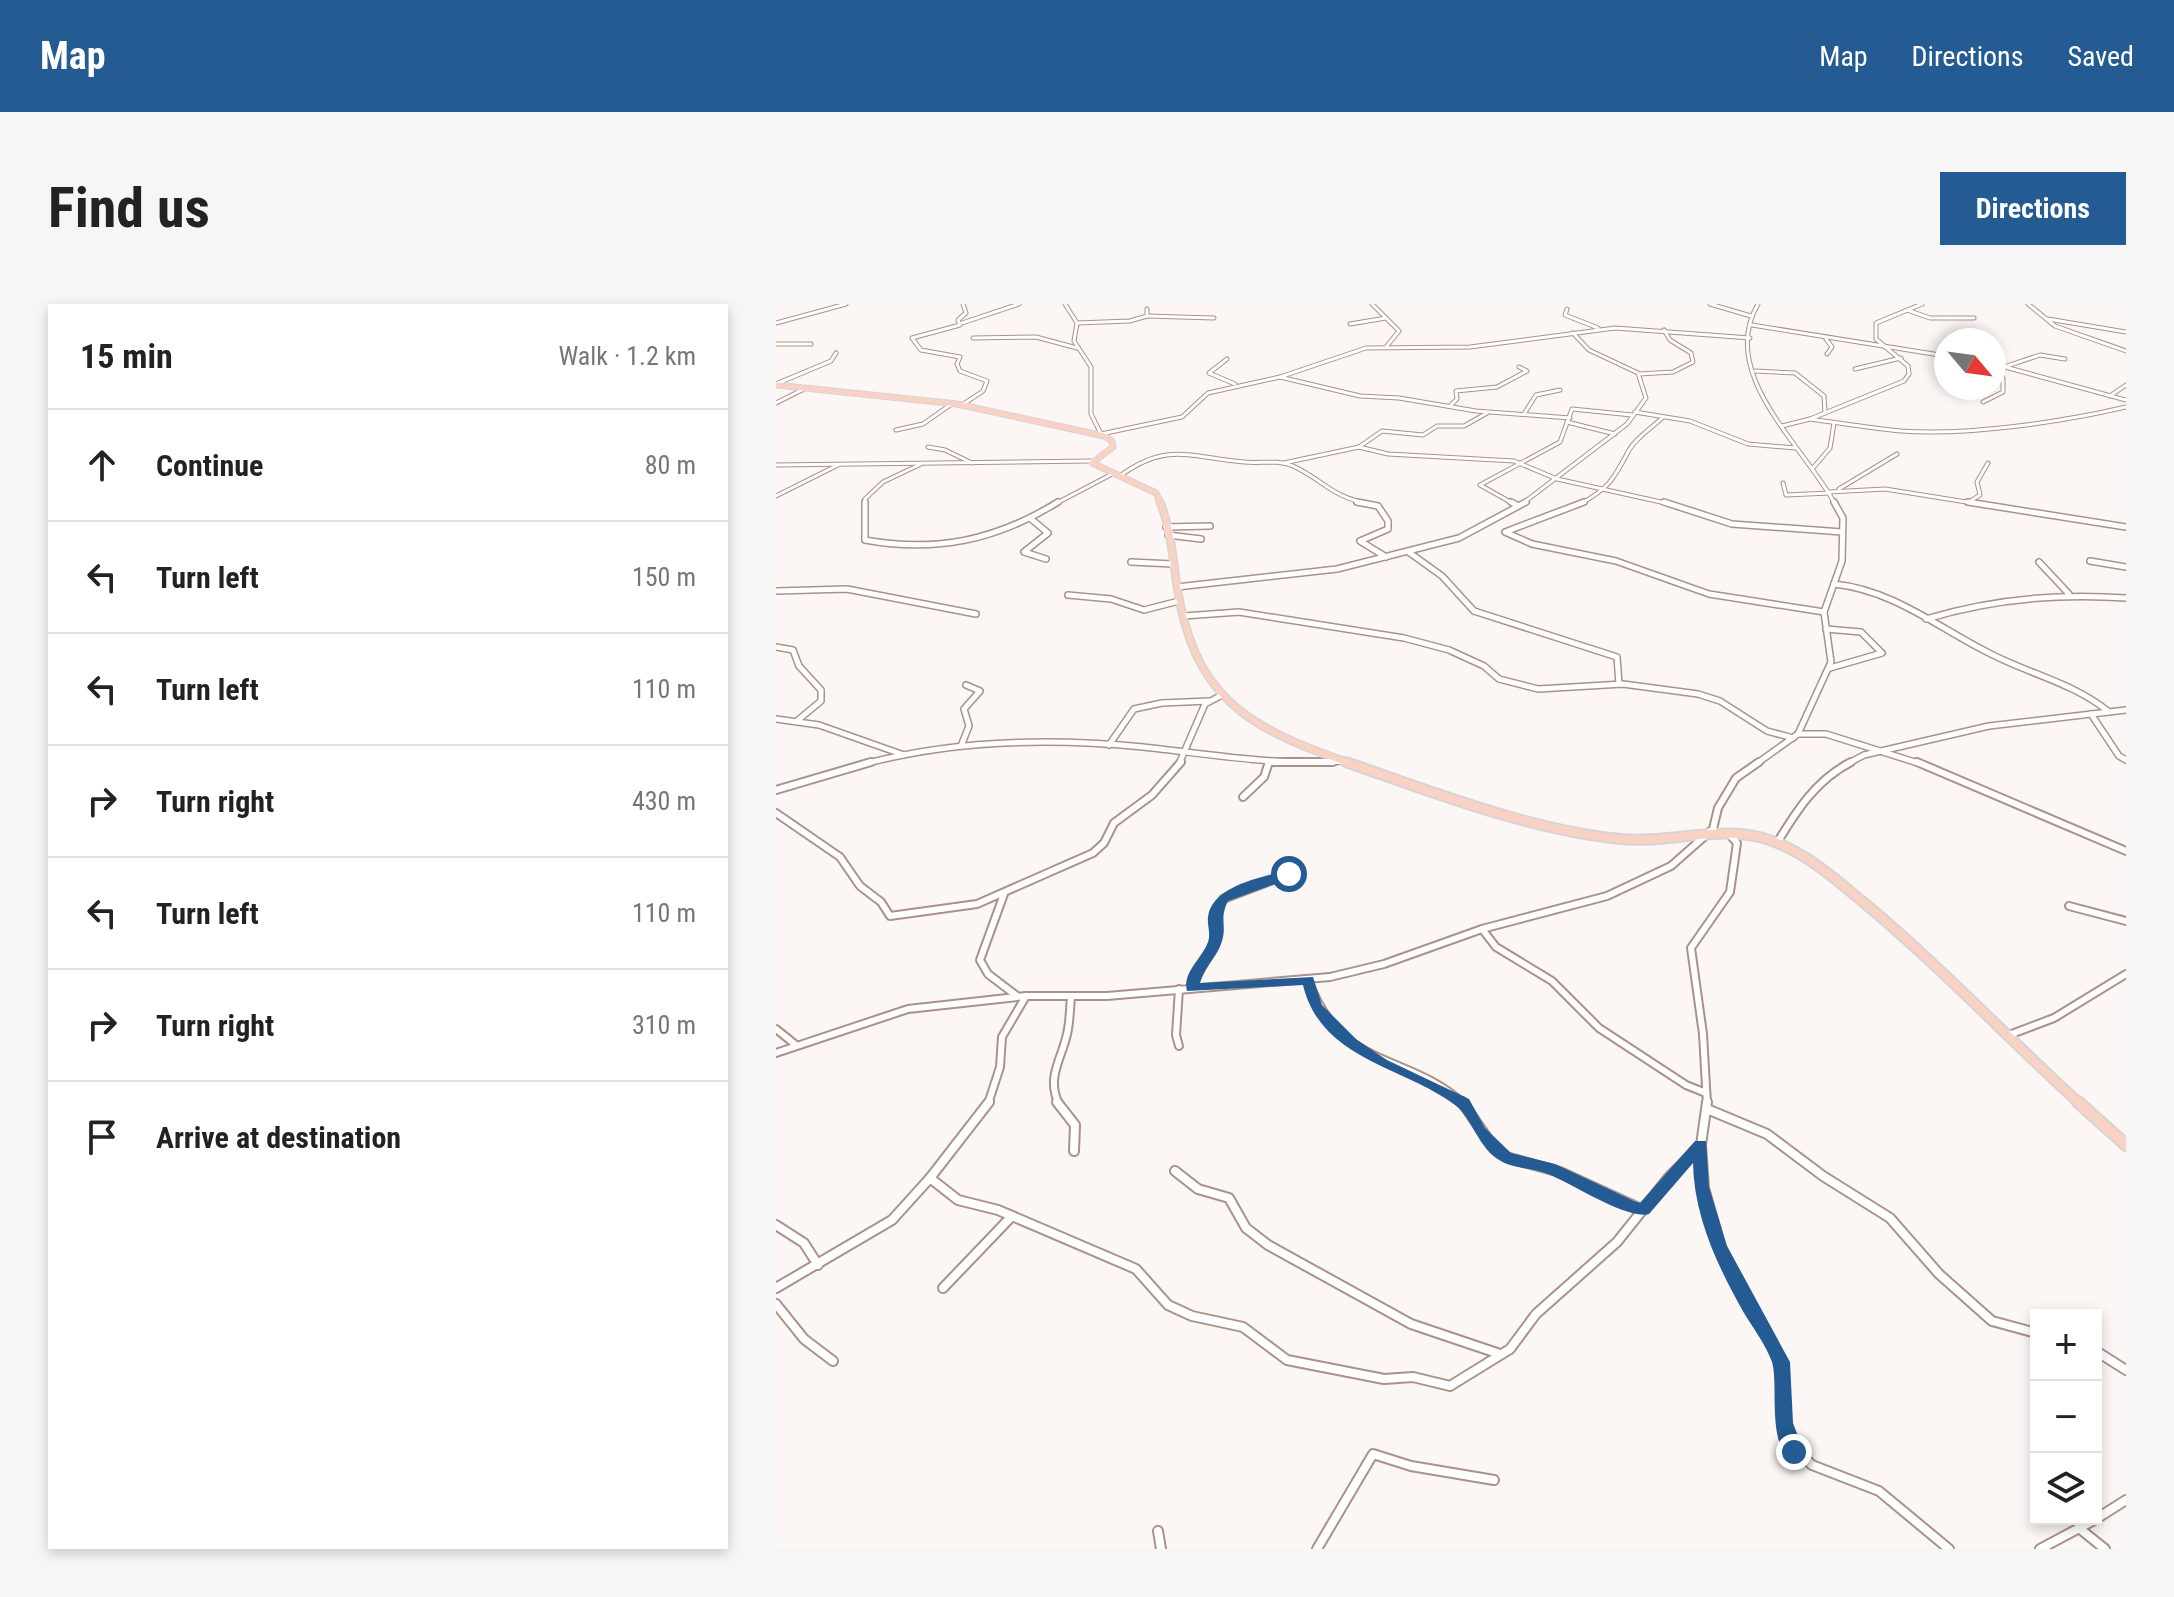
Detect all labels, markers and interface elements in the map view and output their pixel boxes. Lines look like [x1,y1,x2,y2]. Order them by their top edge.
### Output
text: Map [40,34,106,78]
text: Map [1819,40,1868,73]
text: Directions [1912,40,2023,73]
text: Saved [2067,40,2134,73]
button: Directions [1940,172,2126,245]
text: Find us [48,175,210,241]
north arrow [1934,328,2006,400]
text: 15 min [80,336,173,376]
text: Walk · 1.2 km [558,341,696,371]
icon: ahead [80,443,124,487]
text: Continue [156,448,263,483]
text: 80 m [645,450,696,480]
icon: left [80,555,124,599]
text: Turn left [156,560,259,595]
text: 150 m [632,562,696,592]
icon: left [80,667,124,711]
text: Turn left [156,672,259,707]
text: 110 m [632,674,696,704]
icon: right [80,779,124,823]
text: Turn right [156,784,274,819]
text: 430 m [632,786,696,816]
route start [1271,856,1307,892]
icon: left [80,891,124,935]
text: Turn left [156,896,259,931]
text: 110 m [632,898,696,928]
icon: right [80,1003,124,1047]
text: Turn right [156,1008,274,1043]
text: 310 m [632,1010,696,1040]
icon: arrive [80,1115,124,1159]
text: Arrive at destination [156,1120,401,1155]
map controls [2030,1309,2102,1525]
button: + [2030,1309,2102,1381]
button: − [2030,1381,2102,1453]
route end [1776,1434,1812,1470]
button: layers [2030,1453,2102,1525]

